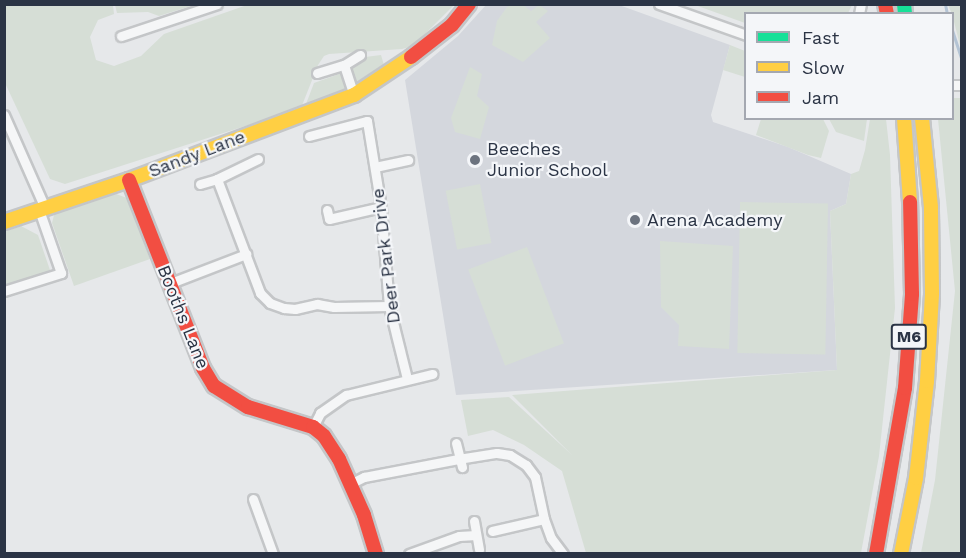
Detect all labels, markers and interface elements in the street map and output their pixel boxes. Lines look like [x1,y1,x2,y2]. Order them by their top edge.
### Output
legend [744,12,954,120]
text: Fast [802,27,839,48]
text: Slow [802,57,845,78]
text: Jam [802,87,839,108]
street label: Sandy Lane [146,126,248,182]
place label: Beeches Junior School [487,139,608,182]
marker: Beeches Junior School [468,153,482,167]
street label: Deer Park Drive [367,187,405,325]
place label: Arena Academy [647,209,784,231]
marker: Arena Academy [628,213,642,227]
street label: Booths Lane [152,262,214,372]
road number: M6 [890,324,928,350]

